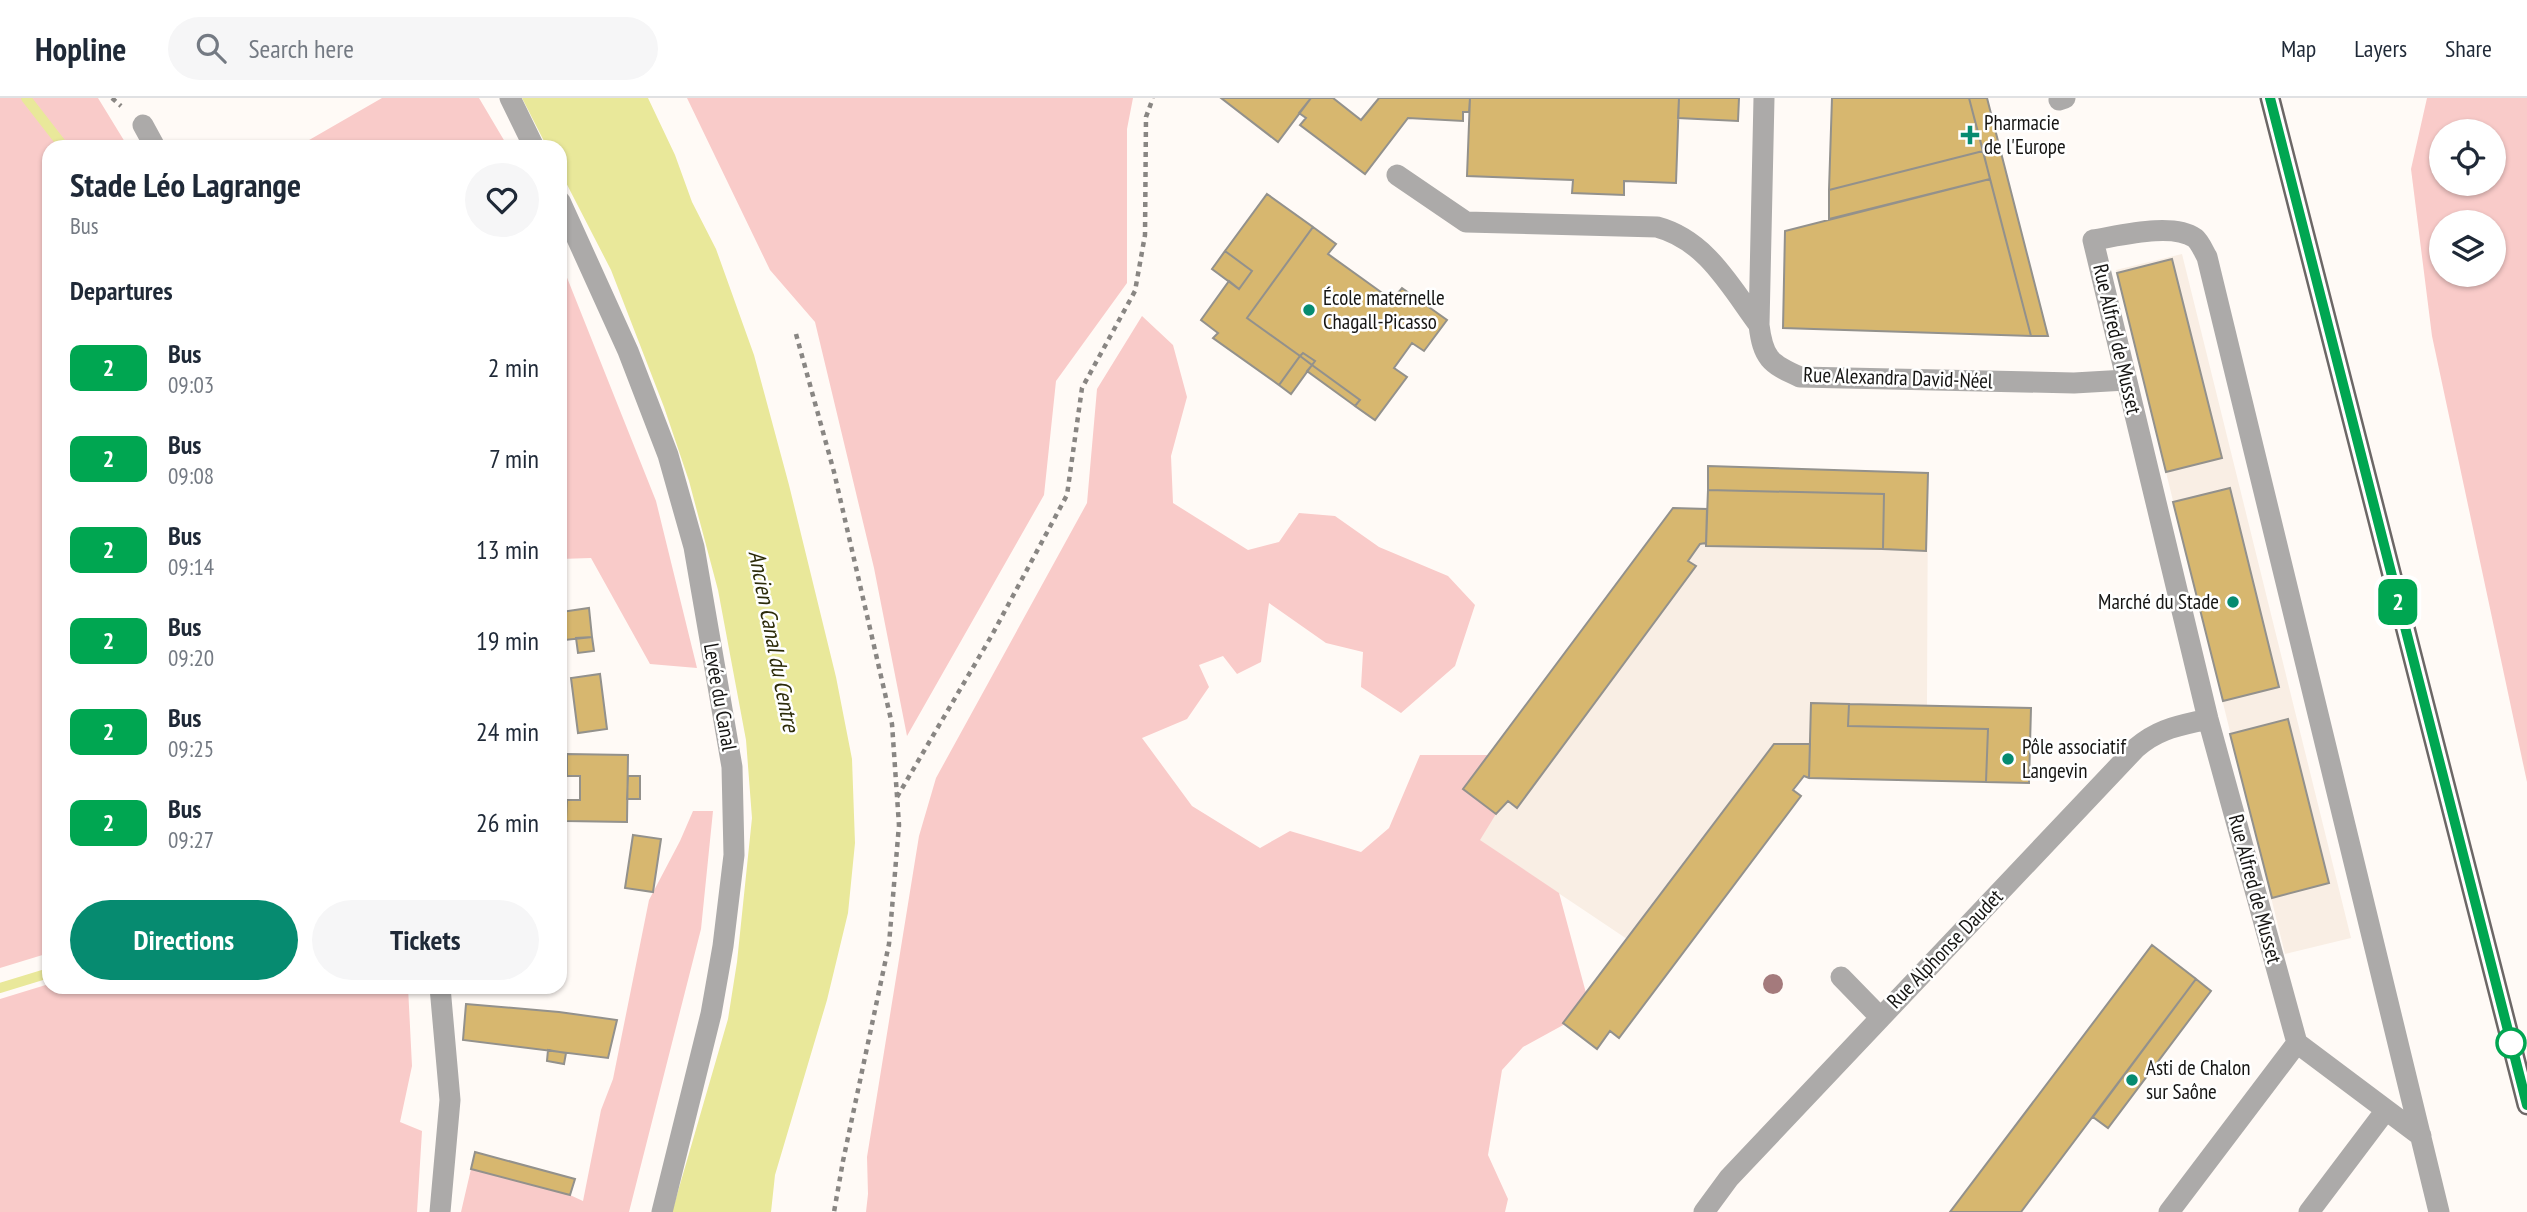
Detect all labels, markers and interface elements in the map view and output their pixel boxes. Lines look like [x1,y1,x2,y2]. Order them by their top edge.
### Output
search box [168,17,658,80]
text: Hopline [35,27,126,70]
icon: search [192,29,230,67]
text: Search here [248,32,354,65]
text: Map [2281,33,2316,64]
text: Layers [2354,33,2407,64]
text: Share [2445,33,2492,64]
place label: Pharmacie de l'Europe [1984,109,2066,160]
map controls [2429,119,2506,287]
button: locate [2429,119,2506,196]
marker: Pharmacie de l'Europe [1962,127,1978,143]
text: Stade Léo Lagrange [70,163,301,206]
button: heart [465,163,539,237]
button: layers [2429,210,2506,287]
text: Bus [70,211,99,240]
street label: Rue Alfred de Musset [2087,261,2148,417]
text: Departures [70,274,173,307]
place label: École maternelle Chagall-Picasso [1323,284,1445,335]
marker: École maternelle Chagall-Picasso [1301,302,1317,318]
text: Bus [168,337,201,370]
text: 2 min [488,351,539,384]
text: 2 [103,352,114,383]
street label: Rue Alexandra David-Néel [1803,361,1993,394]
text: 09:03 [168,370,214,399]
text: Bus [168,428,201,461]
text: 7 min [489,442,539,475]
text: 2 [103,443,114,474]
text: 09:08 [168,461,214,490]
text: Bus [168,519,201,552]
text: 13 min [476,533,539,566]
text: 2 [103,534,114,565]
water label: Ancien Canal du Centre [743,548,807,735]
text: 09:14 [168,552,214,581]
line badge: 2 [2375,579,2421,625]
text: 2 [2392,586,2404,617]
place label: Marché du Stade [2098,588,2219,615]
marker: Marché du Stade [2225,594,2241,610]
text: Bus [168,610,201,643]
text: 19 min [476,624,539,657]
text: 2 [103,625,114,656]
street label: Levée du Canal [698,641,743,753]
text: 09:20 [168,643,214,672]
text: Bus [168,701,201,734]
text: 24 min [476,715,539,748]
text: 2 [103,716,114,747]
place label: Pôle associatif Langevin [2022,733,2126,784]
text: 09:25 [168,734,214,763]
marker: Pôle associatif Langevin [2000,751,2016,767]
text: Bus [168,792,201,825]
text: 26 min [476,806,539,839]
text: 2 [103,807,114,838]
street label: Rue Alfred de Musset [2223,811,2288,967]
text: 09:27 [168,825,214,854]
street label: Rue Alphonse Daudet [1881,883,2009,1014]
button: Directions [70,900,298,980]
button: Tickets [312,900,539,980]
unlabelled marker [2496,1028,2526,1058]
place label: Asti de Chalon sur Saône [2146,1054,2250,1105]
marker: Asti de Chalon sur Saône [2124,1072,2140,1088]

